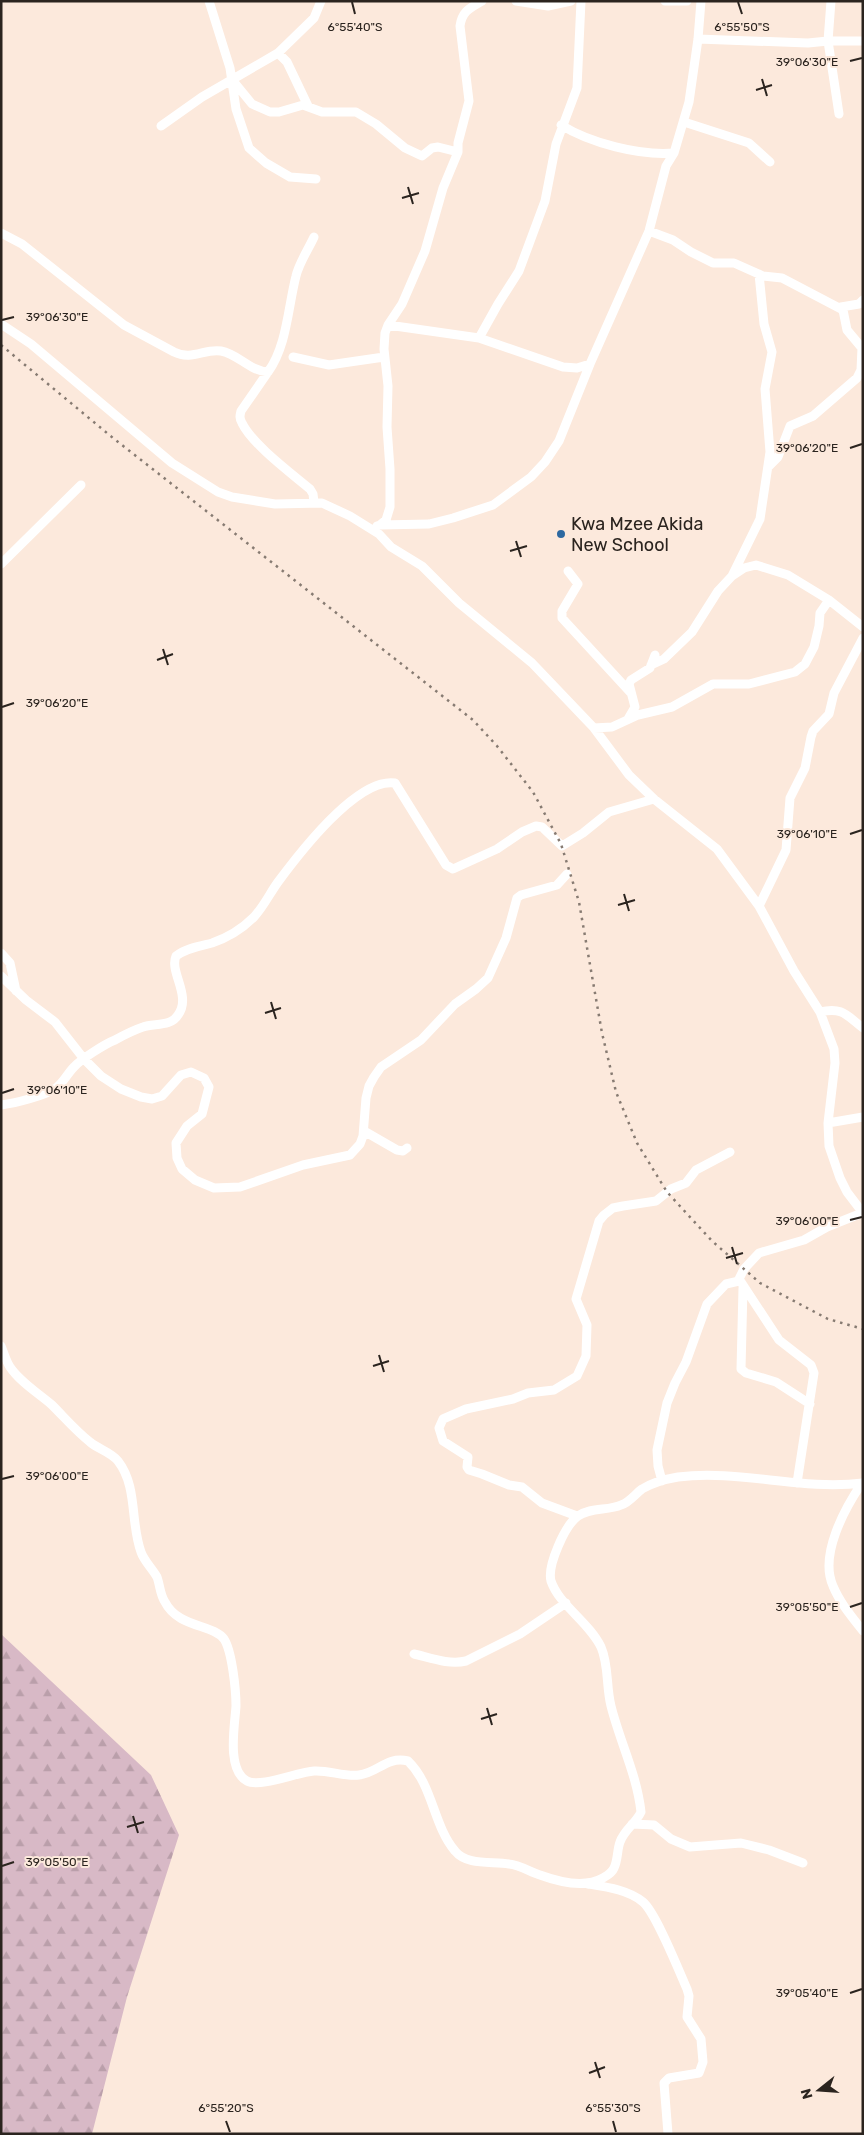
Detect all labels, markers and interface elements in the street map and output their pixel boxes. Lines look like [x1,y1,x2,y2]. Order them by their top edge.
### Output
text: 6°55'40"S [327,20,383,34]
text: 6°55'50"S [714,20,770,34]
text: 39°06'30"E [776,55,838,69]
text: 39°06'30"E [26,310,88,324]
text: 39°06'20"E [776,441,838,455]
place label: Kwa Mzee Akida New School [571,513,703,556]
marker: Kwa Mzee Akida New School [555,528,567,540]
text: 39°06'20"E [26,696,88,710]
text: 39°06'10"E [777,827,837,841]
text: 39°06'10"E [27,1083,87,1097]
text: 39°06'00"E [775,1214,839,1228]
text: 39°06'00"E [25,1469,89,1483]
text: 39°05'50"E [776,1600,838,1614]
text: 39°05'50"E [26,1855,88,1869]
text: 39°05'40"E [776,1986,838,2000]
north arrow [794,2065,844,2115]
text: N [797,2086,817,2101]
text: 6°55'20"S [198,2101,254,2115]
text: 6°55'30"S [585,2101,641,2115]

